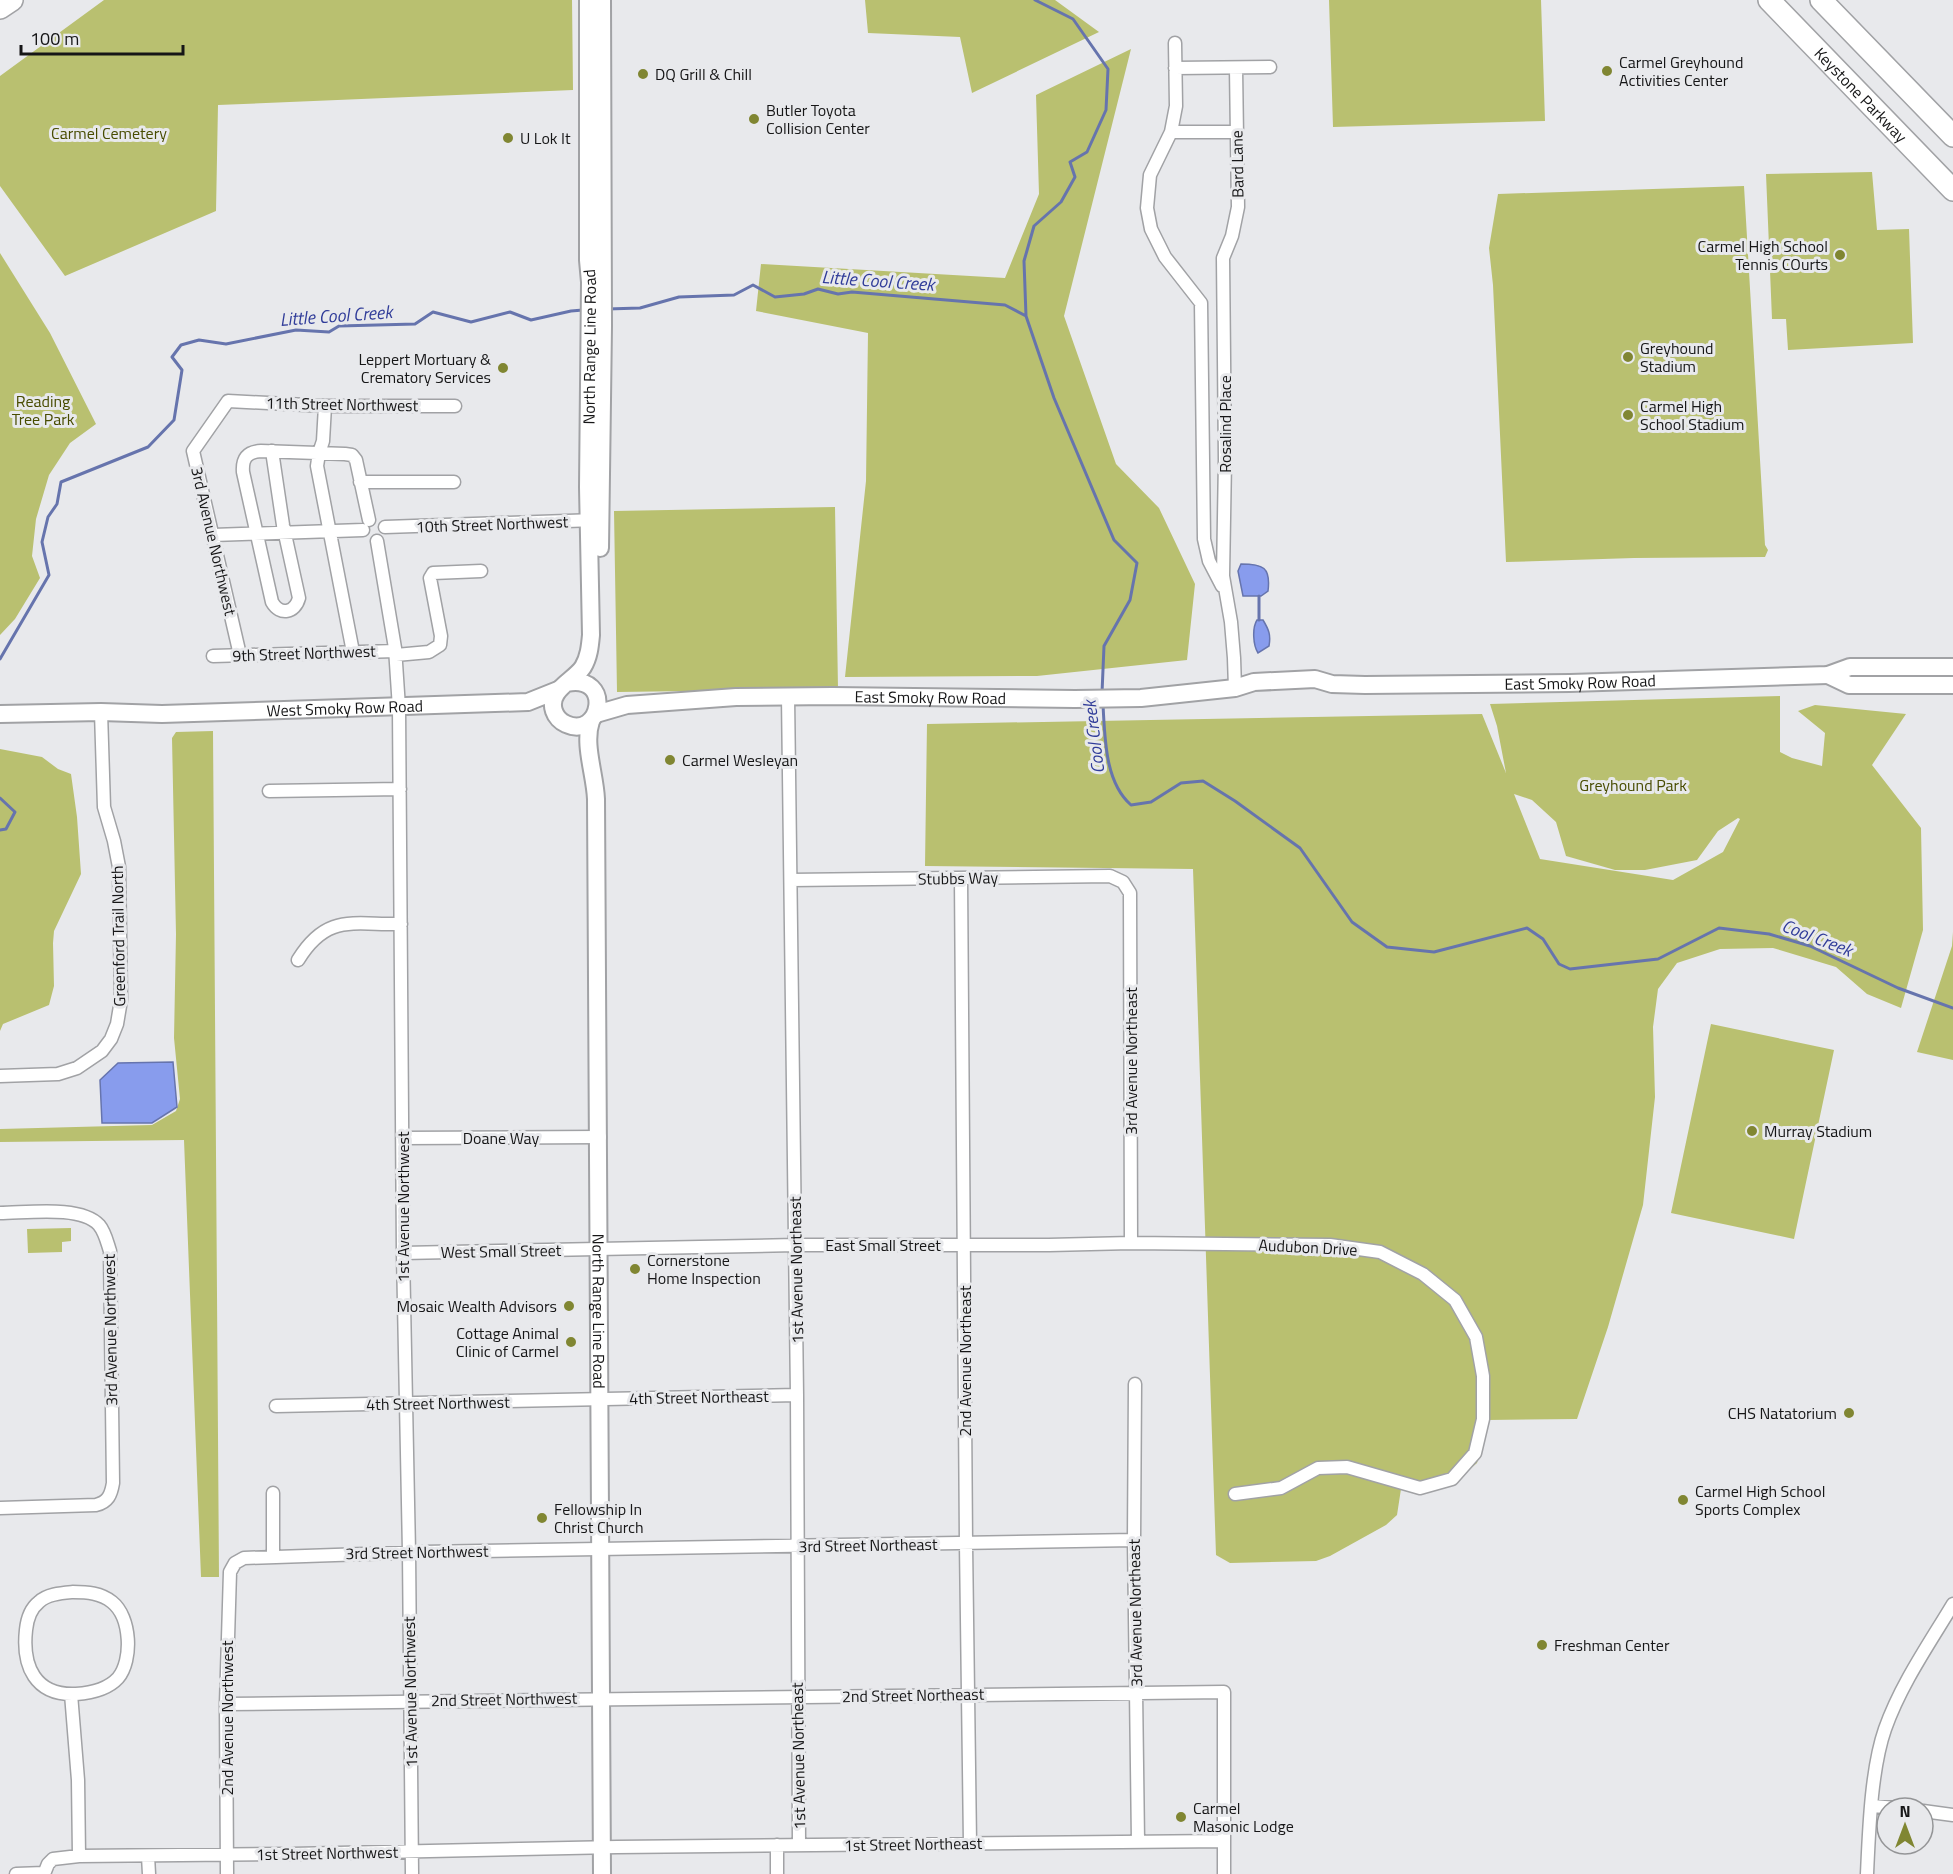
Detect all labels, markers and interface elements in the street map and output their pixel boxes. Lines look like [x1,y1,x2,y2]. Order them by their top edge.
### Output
scale bar [21,18,183,56]
text: 100 m [30,25,79,52]
street label: Keystone Parkway [1809,42,1913,148]
place label: Carmel Greyhound Activities Center [1619,50,1743,92]
place label: DQ Grill & Chill [655,62,752,86]
marker: Carmel Greyhound Activities Center [1600,64,1614,78]
marker: DQ Grill & Chill [636,67,650,81]
place label: Butler Toyota Collision Center [766,98,870,140]
marker: Butler Toyota Collision Center [747,112,761,126]
park label: Carmel Cemetery [51,121,167,145]
place label: U Lok It [520,126,571,150]
street label: Bard Lane [1224,130,1250,198]
marker: U Lok It [501,131,515,145]
place label: Carmel High School Tennis COurts [1698,234,1828,276]
marker: Carmel High School Tennis COurts [1833,248,1847,262]
water label: Little Cool Creek [821,263,937,298]
street label: North Range Line Road [577,268,602,424]
water label: Little Cool Creek [279,298,395,333]
place label: Greyhound Stadium [1640,336,1714,378]
place label: Leppert Mortuary & Crematory Services [358,347,491,389]
marker: Greyhound Stadium [1621,350,1635,364]
marker: Leppert Mortuary & Crematory Services [496,361,510,375]
street label: Rosalind Place [1213,375,1237,473]
park label: Reading Tree Park [12,389,75,431]
street label: 11th Street Northwest [266,391,419,417]
place label: Carmel High School Stadium [1640,394,1744,436]
marker: Carmel High School Stadium [1621,408,1635,422]
street label: 3rd Avenue Northwest [185,464,243,618]
street label: 10th Street Northwest [415,509,569,539]
street label: 9th Street Northwest [232,638,377,667]
street label: East Smoky Row Road [1504,668,1656,696]
street label: East Smoky Row Road [855,684,1006,710]
street label: West Smoky Row Road [266,693,423,723]
water label: Cool Creek [1075,697,1111,775]
place label: Carmel Wesleyan [682,748,798,772]
marker: Carmel Wesleyan [663,753,677,767]
park label: Greyhound Park [1579,773,1687,797]
street label: Greenford Trail North [105,865,131,1007]
street label: Stubbs Way [918,865,998,891]
water label: Cool Creek [1778,912,1858,964]
street label: 3rd Avenue Northeast [1119,987,1143,1135]
place label: Murray Stadium [1764,1119,1872,1143]
marker: Murray Stadium [1745,1124,1759,1138]
street label: Doane Way [463,1126,540,1150]
street label: 1st Avenue Northwest [391,1131,415,1283]
street label: 1st Avenue Northeast [783,1196,809,1344]
street label: Audubon Drive [1258,1232,1358,1262]
street label: East Small Street [825,1233,941,1257]
street label: North Range Line Road [586,1234,611,1389]
street label: West Small Street [440,1238,562,1264]
place label: Cornerstone Home Inspection [647,1248,761,1290]
street label: 3rd Avenue Northwest [97,1253,123,1406]
marker: Cornerstone Home Inspection [628,1262,642,1276]
street label: 2nd Avenue Northeast [953,1285,977,1437]
place label: Mosaic Wealth Advisors [396,1294,557,1318]
marker: Mosaic Wealth Advisors [562,1299,576,1313]
place label: Cottage Animal Clinic of Carmel [456,1321,559,1363]
marker: Cottage Animal Clinic of Carmel [564,1335,578,1349]
street label: 4th Street Northeast [629,1384,769,1410]
street label: 4th Street Northwest [366,1390,510,1416]
place label: CHS Natatorium [1728,1401,1837,1425]
marker: CHS Natatorium [1842,1406,1856,1420]
place label: Carmel High School Sports Complex [1695,1479,1825,1521]
marker: Carmel High School Sports Complex [1676,1493,1690,1507]
place label: Fellowship In Christ Church [554,1497,644,1539]
marker: Fellowship In Christ Church [535,1511,549,1525]
street label: 3rd Street Northeast [798,1532,938,1558]
street label: 3rd Avenue Northeast [1122,1538,1148,1687]
street label: 3rd Street Northwest [345,1539,489,1565]
street label: 1st Avenue Northwest [397,1616,423,1768]
place label: Freshman Center [1554,1633,1670,1657]
marker: Freshman Center [1535,1638,1549,1652]
street label: 2nd Avenue Northwest [215,1640,239,1796]
street label: 1st Avenue Northeast [785,1682,811,1830]
street label: 2nd Street Northeast [842,1682,985,1708]
street label: 2nd Street Northwest [431,1686,578,1712]
place label: Carmel Masonic Lodge [1193,1796,1294,1838]
north arrow [1875,1796,1935,1856]
text: N [1899,1799,1911,1823]
marker: Carmel Masonic Lodge [1174,1810,1188,1824]
street label: 1st Street Northeast [844,1831,983,1857]
street label: 1st Street Northwest [256,1840,399,1866]

